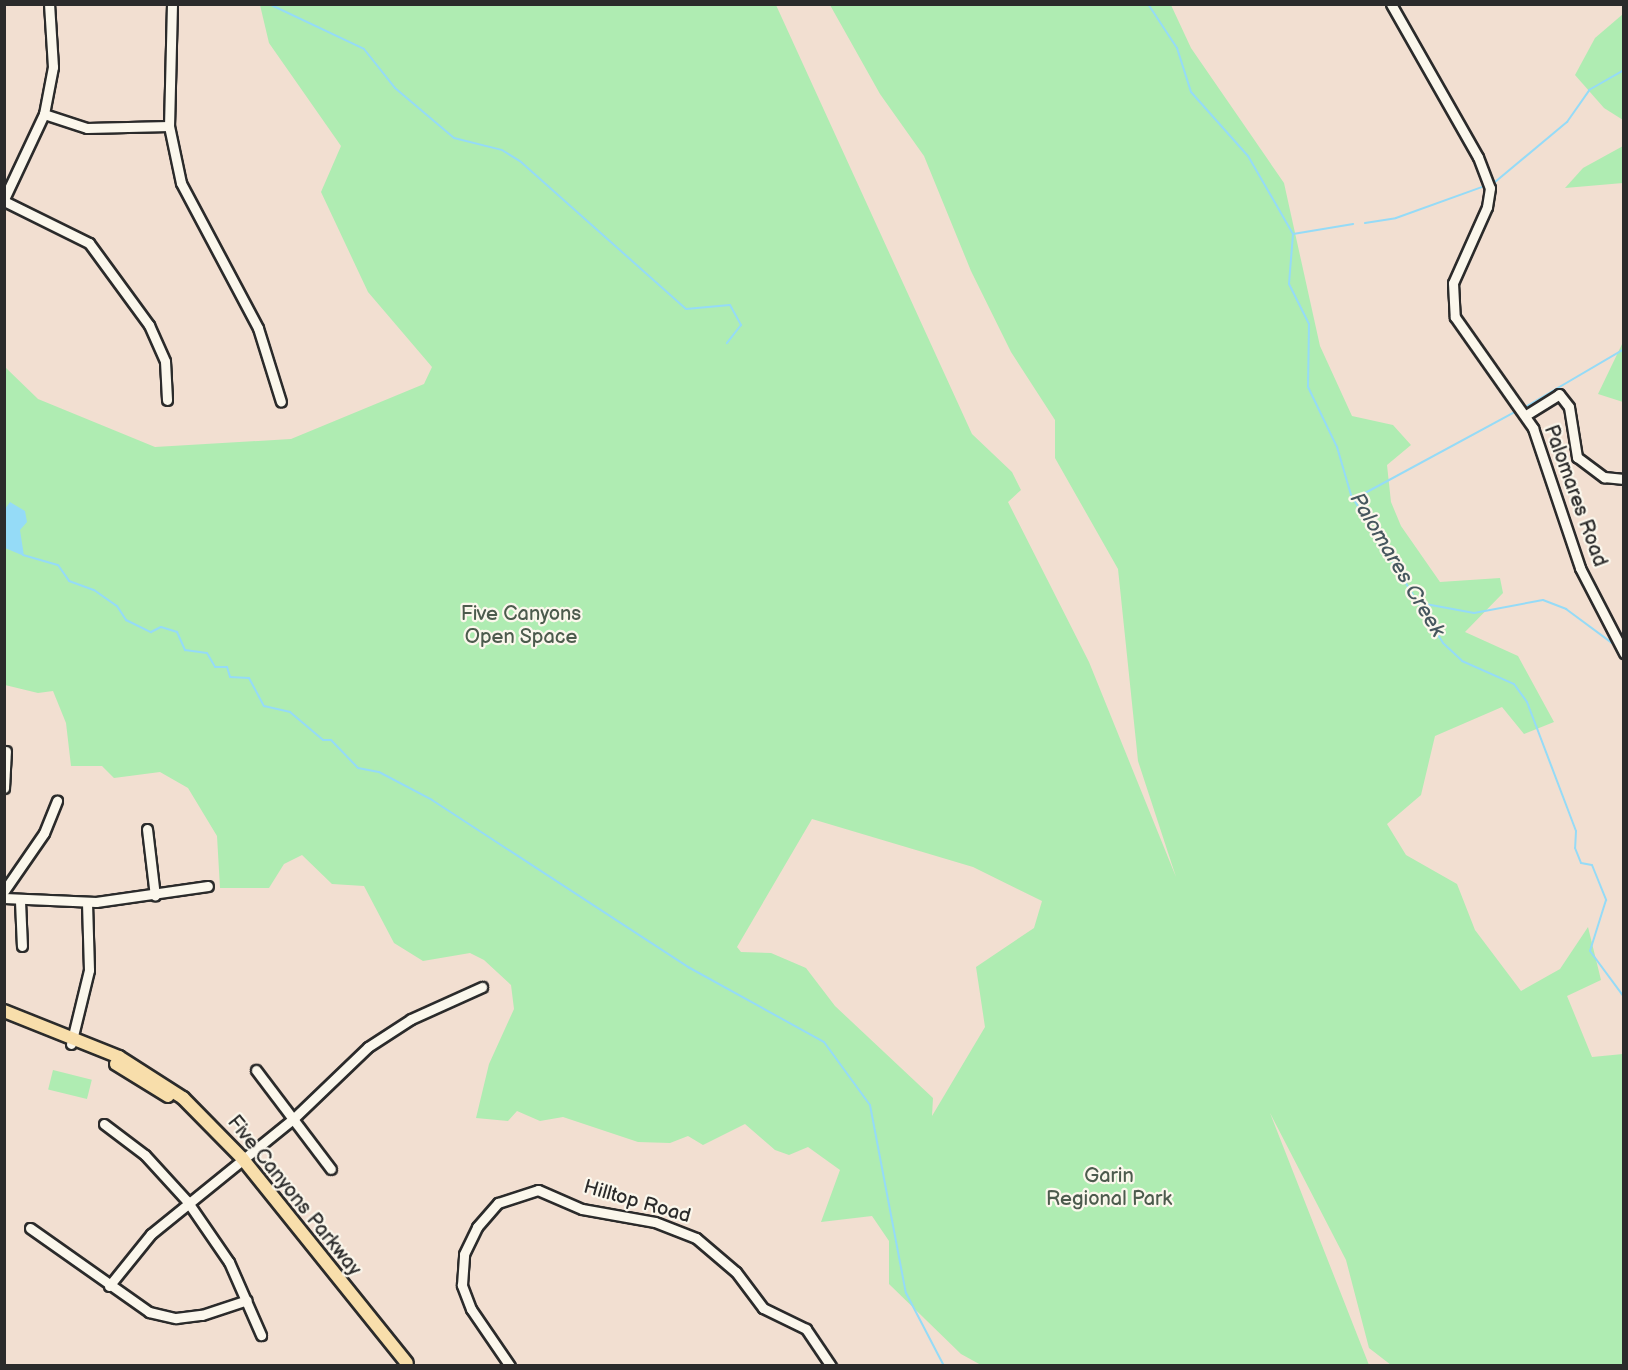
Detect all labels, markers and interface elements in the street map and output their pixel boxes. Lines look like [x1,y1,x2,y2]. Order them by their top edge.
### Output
street label: Palomares Road [1538,422,1612,570]
water label: Palomares Creek [1344,488,1450,642]
park label: Five Canyons Open Space [461,603,581,650]
street label: Five Canyons Parkway [222,1111,366,1281]
park label: Garin Regional Park [1046,1164,1172,1211]
street label: Hilltop Road [581,1175,693,1229]

